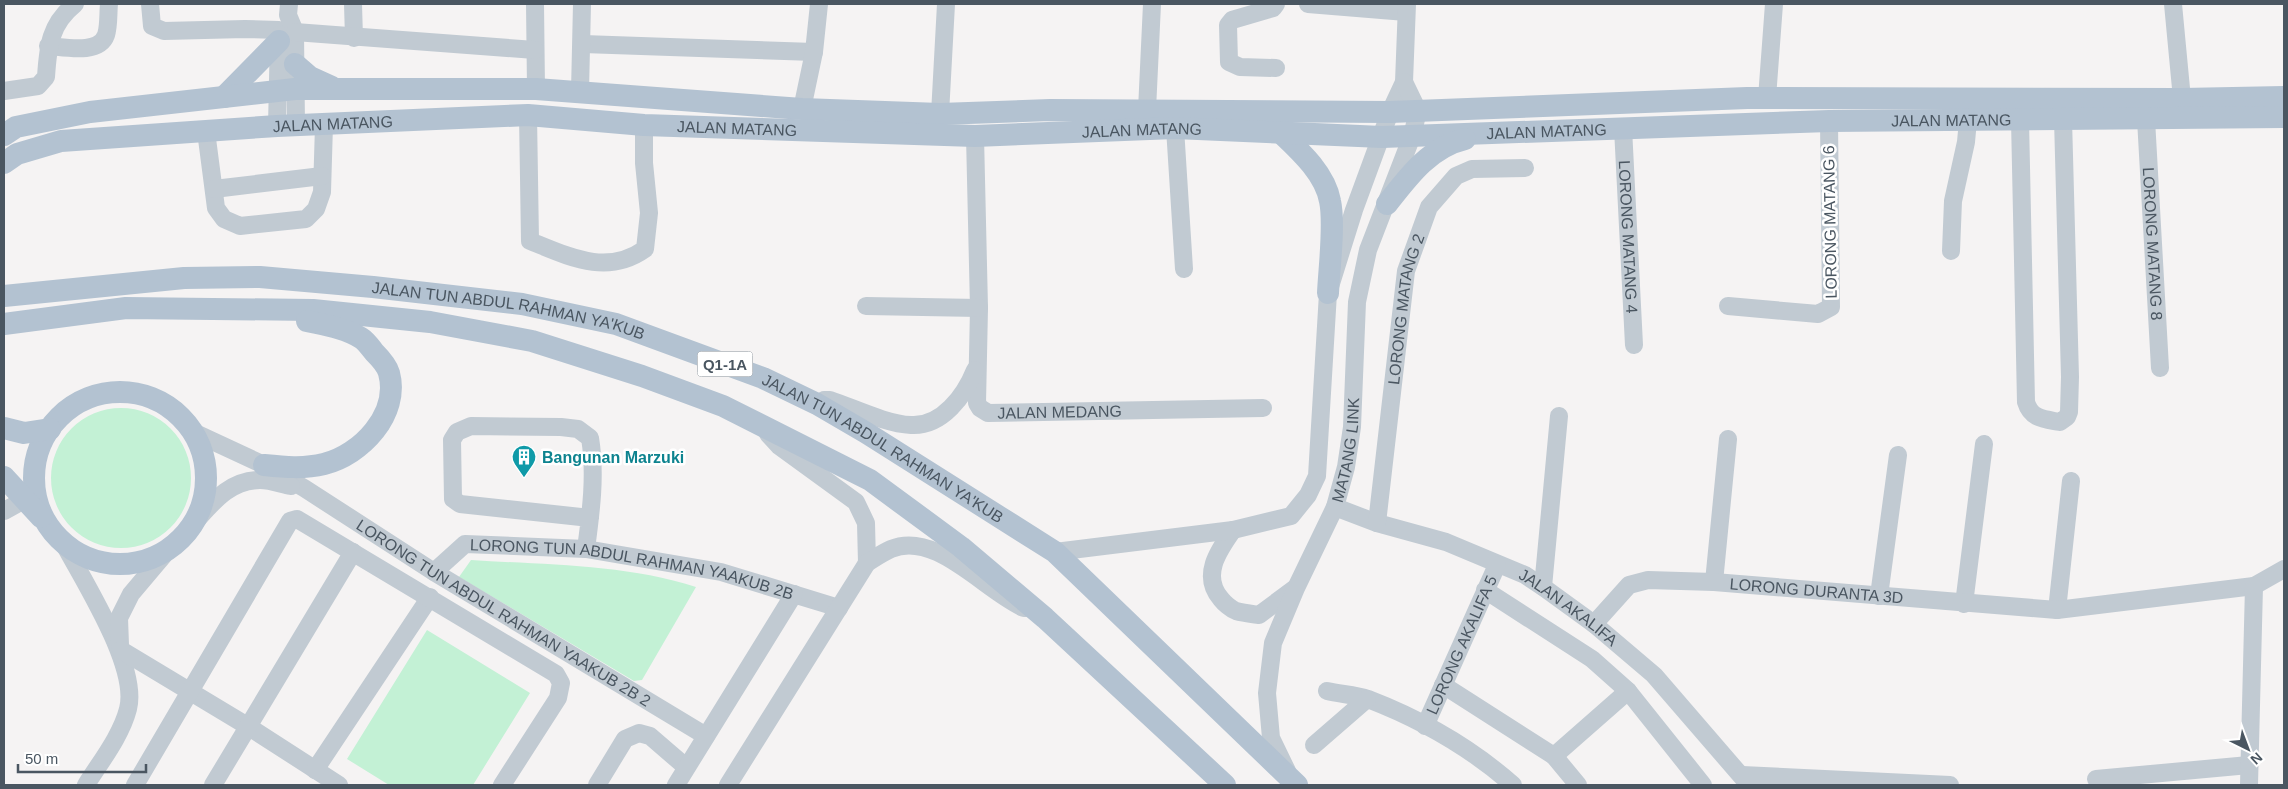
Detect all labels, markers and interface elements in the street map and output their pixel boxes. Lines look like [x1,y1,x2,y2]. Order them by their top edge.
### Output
street label: JALAN MATANG [1891,111,2012,129]
street label: JALAN MATANG [272,112,393,135]
street label: JALAN MATANG [677,118,797,139]
street label: JALAN MATANG [1081,119,1202,140]
street label: JALAN MATANG [1486,120,1607,142]
street label: LORONG MATANG 6 [1820,145,1840,299]
street label: LORONG MATANG 4 [1616,160,1641,314]
street label: LORONG MATANG 8 [2140,167,2166,321]
street label: LORONG MATANG 2 [1384,231,1427,386]
street label: JALAN TUN ABDUL RAHMAN YA'KUB [371,278,647,342]
road number: Q1-1A [698,352,752,376]
street label: JALAN TUN ABDUL RAHMAN YA'KUB [760,370,1007,526]
street label: MATANG LINK [1328,397,1362,504]
street label: JALAN MEDANG [997,402,1122,421]
building icon: Bangunan Marzuki [511,444,537,478]
place label: Bangunan Marzuki [542,449,684,466]
street label: LORONG TUN ABDUL RAHMAN YAAKUB 2B 2 [354,516,654,709]
street label: LORONG TUN ABDUL RAHMAN YAAKUB 2B [470,536,796,602]
street label: JALAN AKALIFA [1517,565,1621,649]
street label: LORONG AKALIFA 5 [1423,573,1500,717]
street label: LORONG DURANTA 3D [1729,575,1904,606]
north arrow [2223,724,2273,774]
scale bar [18,742,145,774]
text: N [2248,749,2266,768]
text: 50 m [25,750,58,767]

